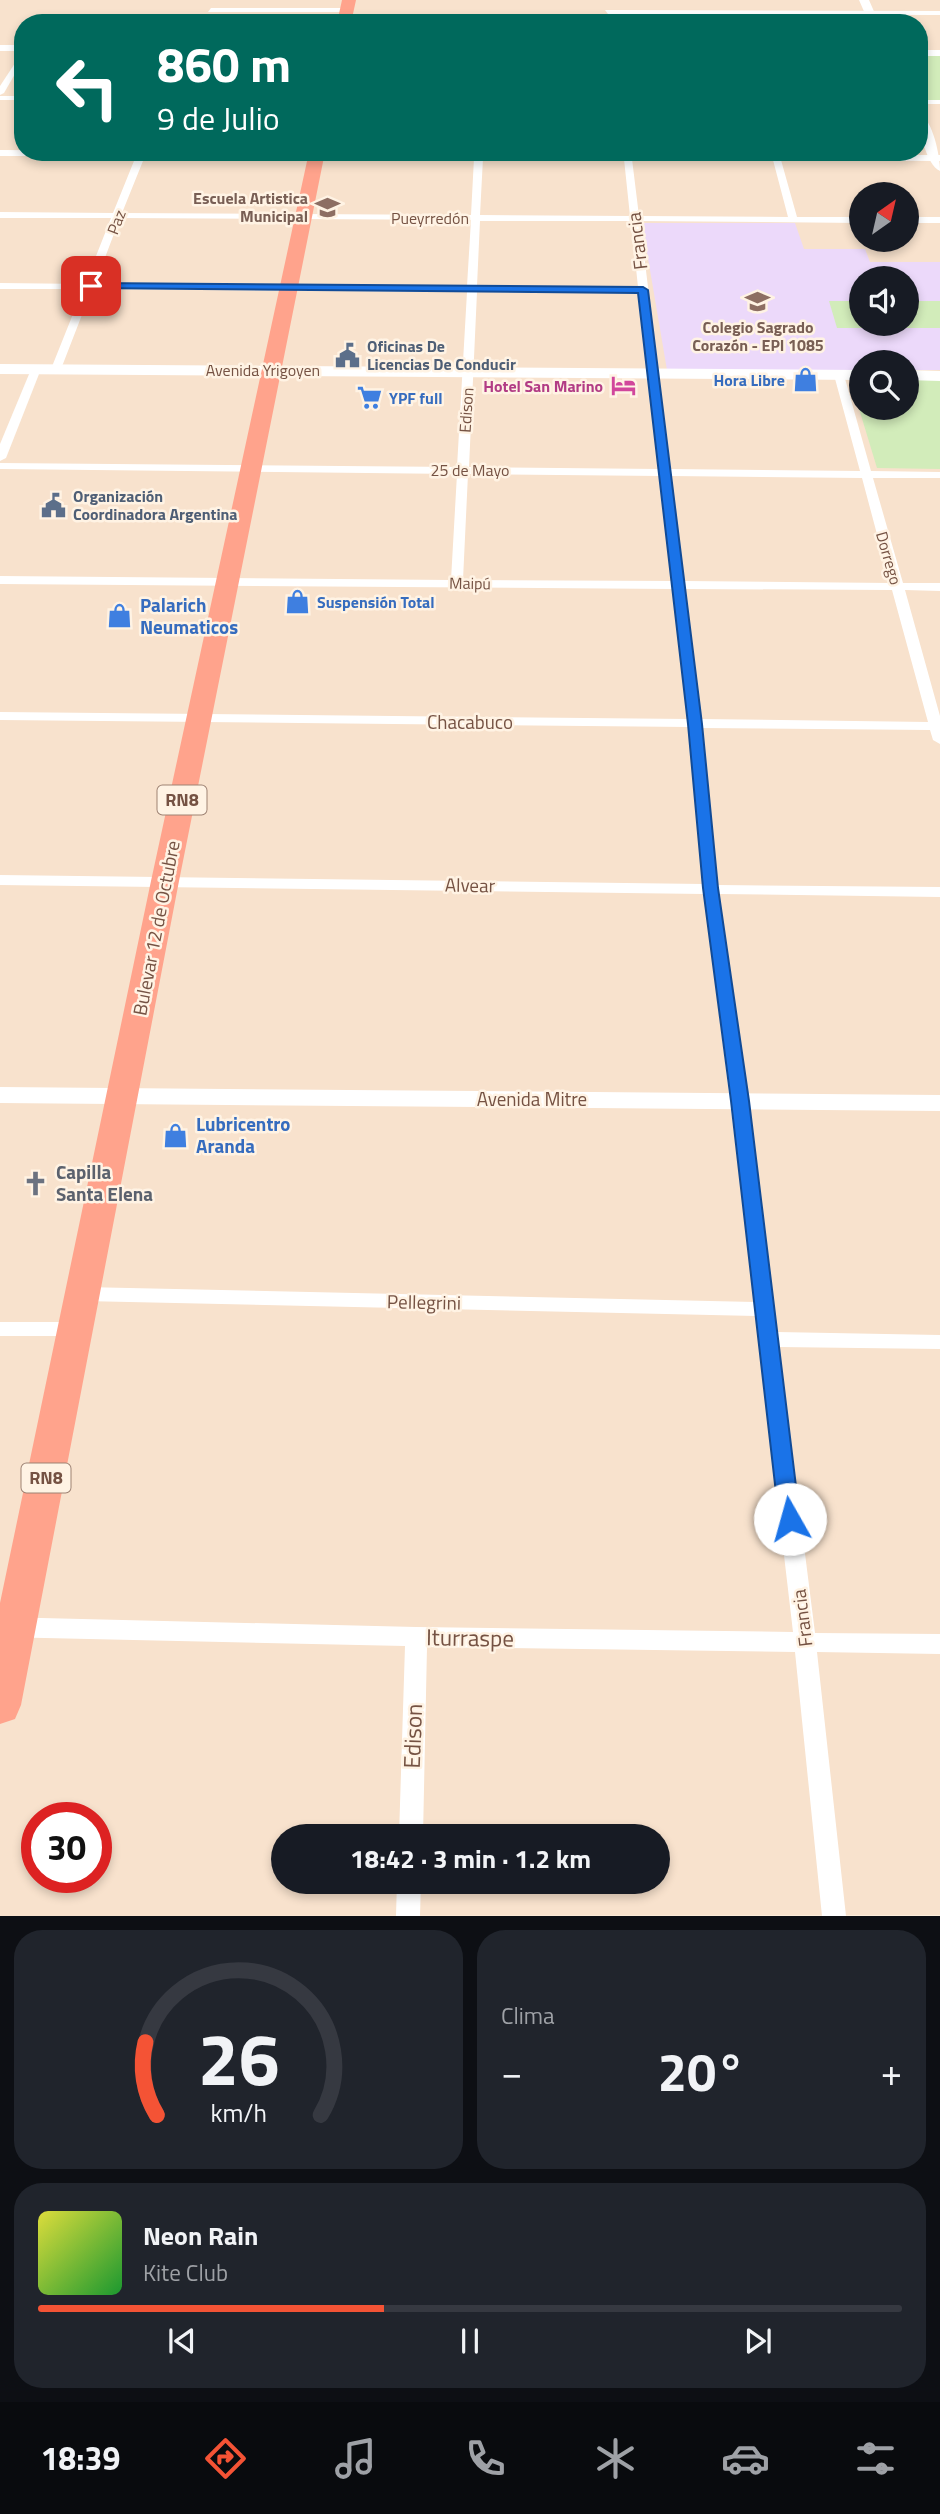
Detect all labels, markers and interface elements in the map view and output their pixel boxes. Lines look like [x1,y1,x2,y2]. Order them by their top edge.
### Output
text: 860 m [157,26,291,101]
icon: left [42,42,133,133]
text: 9 de Julio [157,94,280,142]
north arrow [849,182,919,252]
map controls [849,182,919,420]
place label: Escuela Artistica Municipal [193,186,308,228]
school or university icon: Escuela Artistica Municipal [314,193,342,221]
street label: Paz [100,206,132,238]
street label: Pueyrredón [391,206,469,230]
street label: Francia [619,210,654,272]
pin [61,256,121,316]
button: sound [849,266,919,336]
icon: arrive [72,267,110,305]
school or university icon: Colegio Sagrado Corazón - EPI 1085 [744,287,772,315]
place label: Colegio Sagrado Corazón - EPI 1085 [692,315,824,357]
place label: Oficinas De Licencias De Conducir [367,334,516,376]
public building icon: Oficinas De Licencias De Conducir [333,341,361,369]
button: search [849,350,919,420]
street label: Avenida Yrigoyen [206,358,320,382]
shop icon: Hora Libre [791,366,819,394]
place label: Hora Libre [714,368,785,392]
hotel icon: Hotel San Marino [609,372,637,400]
place label: Hotel San Marino [483,374,603,398]
supermarket icon: YPF full [355,384,383,412]
place label: YPF full [389,386,443,410]
street label: Edison [452,387,480,433]
street label: 25 de Mayo [431,458,509,482]
place label: Organización Coordinadora Argentina [73,484,238,526]
public building icon: Organización Coordinadora Argentina [39,491,67,519]
street label: Dorrego [870,529,908,587]
street label: Maipú [449,571,491,595]
shop icon: Suspensión Total [283,588,311,616]
place label: Palarich Neumaticos [140,590,238,641]
place label: Suspensión Total [317,590,435,614]
shop icon: Palarich Neumaticos [106,602,134,630]
street label: Chacabuco [427,707,513,736]
road number: RN8 [158,786,206,814]
street label: Bulevar 12 de Octubre [124,838,187,1018]
street label: Alvear [445,870,496,899]
street label: Avenida Mitre [477,1084,587,1113]
place label: Lubricentro Aranda [196,1109,290,1160]
shop icon: Lubricentro Aranda [162,1121,190,1149]
place label: Capilla Santa Elena [56,1157,153,1208]
church icon: Capilla Santa Elena [22,1169,50,1197]
street label: Pellegrini [387,1286,461,1317]
road number: RN8 [22,1464,70,1492]
position arrow [753,1482,827,1556]
street label: Francia [784,1587,819,1649]
street label: Iturraspe [426,1619,514,1656]
street label: Edison [394,1703,431,1769]
speed limit sign: 30 [21,1802,112,1893]
text: 18:42 · 3 min · 1.2 km [350,1839,591,1878]
text: Clima [501,1998,555,2033]
text: 26 [198,2004,279,2114]
text: 20° [658,2032,745,2111]
text: − [501,2043,522,2101]
text: + [881,2043,902,2101]
text: km/h [210,2094,267,2132]
text: Neon Rain [143,2216,258,2255]
text: Kite Club [143,2255,228,2290]
icon: previous [163,2322,201,2360]
icon: pause [451,2322,489,2360]
icon: next [739,2322,777,2360]
text: 18:39 [40,2434,120,2482]
icon: directions [201,2434,250,2483]
icon: music [331,2434,380,2483]
icon: phone [461,2434,510,2483]
icon: climate [591,2434,640,2483]
icon: car [721,2434,770,2483]
icon: filters [851,2434,900,2483]

